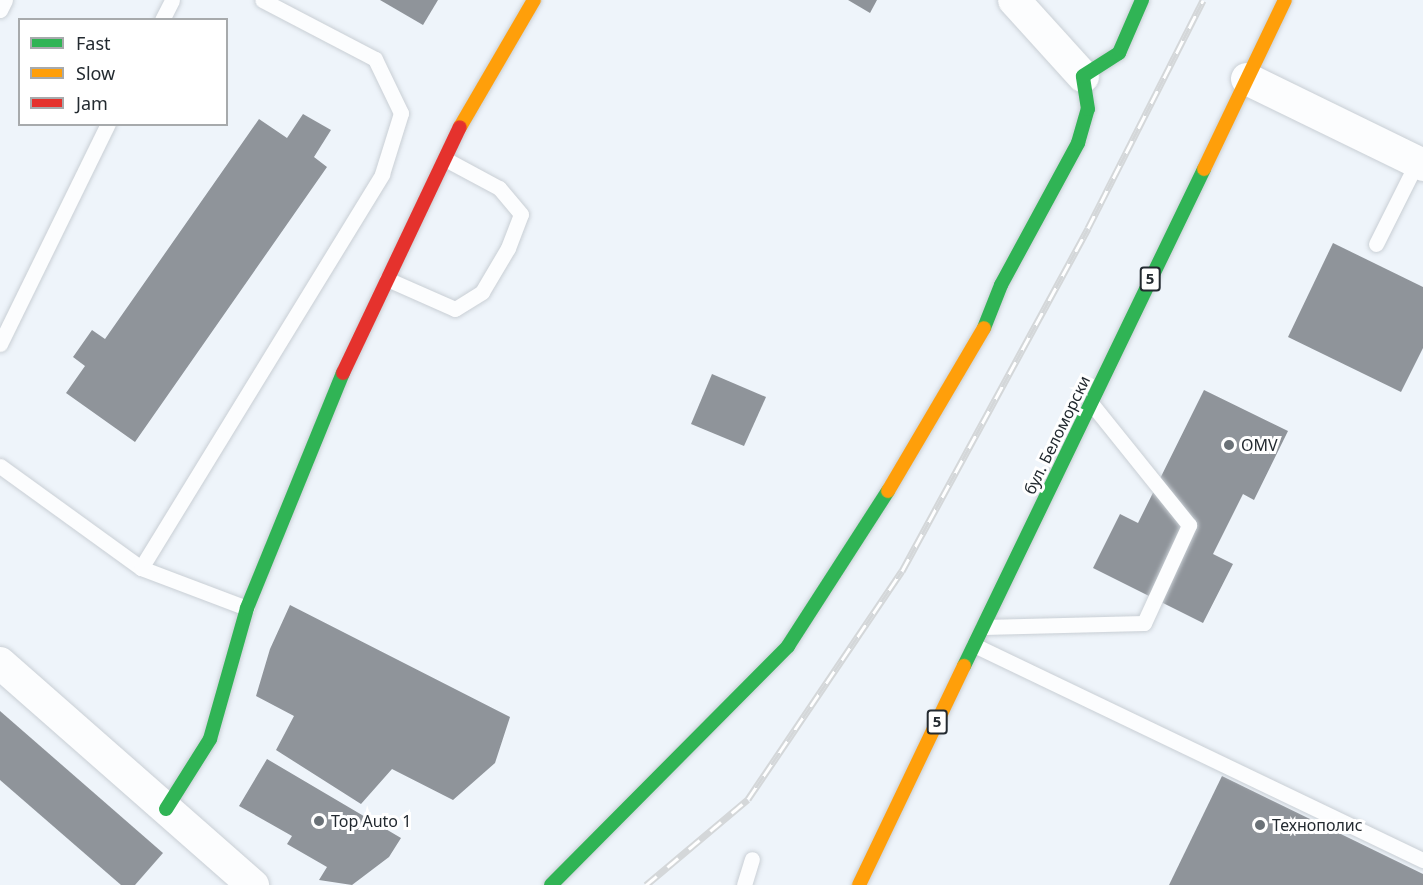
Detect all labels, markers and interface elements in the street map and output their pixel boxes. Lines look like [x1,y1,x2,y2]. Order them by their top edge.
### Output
legend [18,18,228,126]
text: Fast [76,31,111,55]
text: Slow [76,61,115,85]
text: Jam [76,91,108,115]
road number: 5 [1140,267,1160,291]
street label: бул. Беломорски [1020,373,1094,497]
place label: OMV [1241,435,1278,455]
marker: OMV [1222,438,1236,452]
road number: 5 [926,710,948,734]
place label: Top Auto 1 [331,811,411,831]
marker: Top Auto 1 [312,814,326,828]
place label: Технополис [1272,815,1363,835]
marker: Технополис [1253,818,1267,832]

